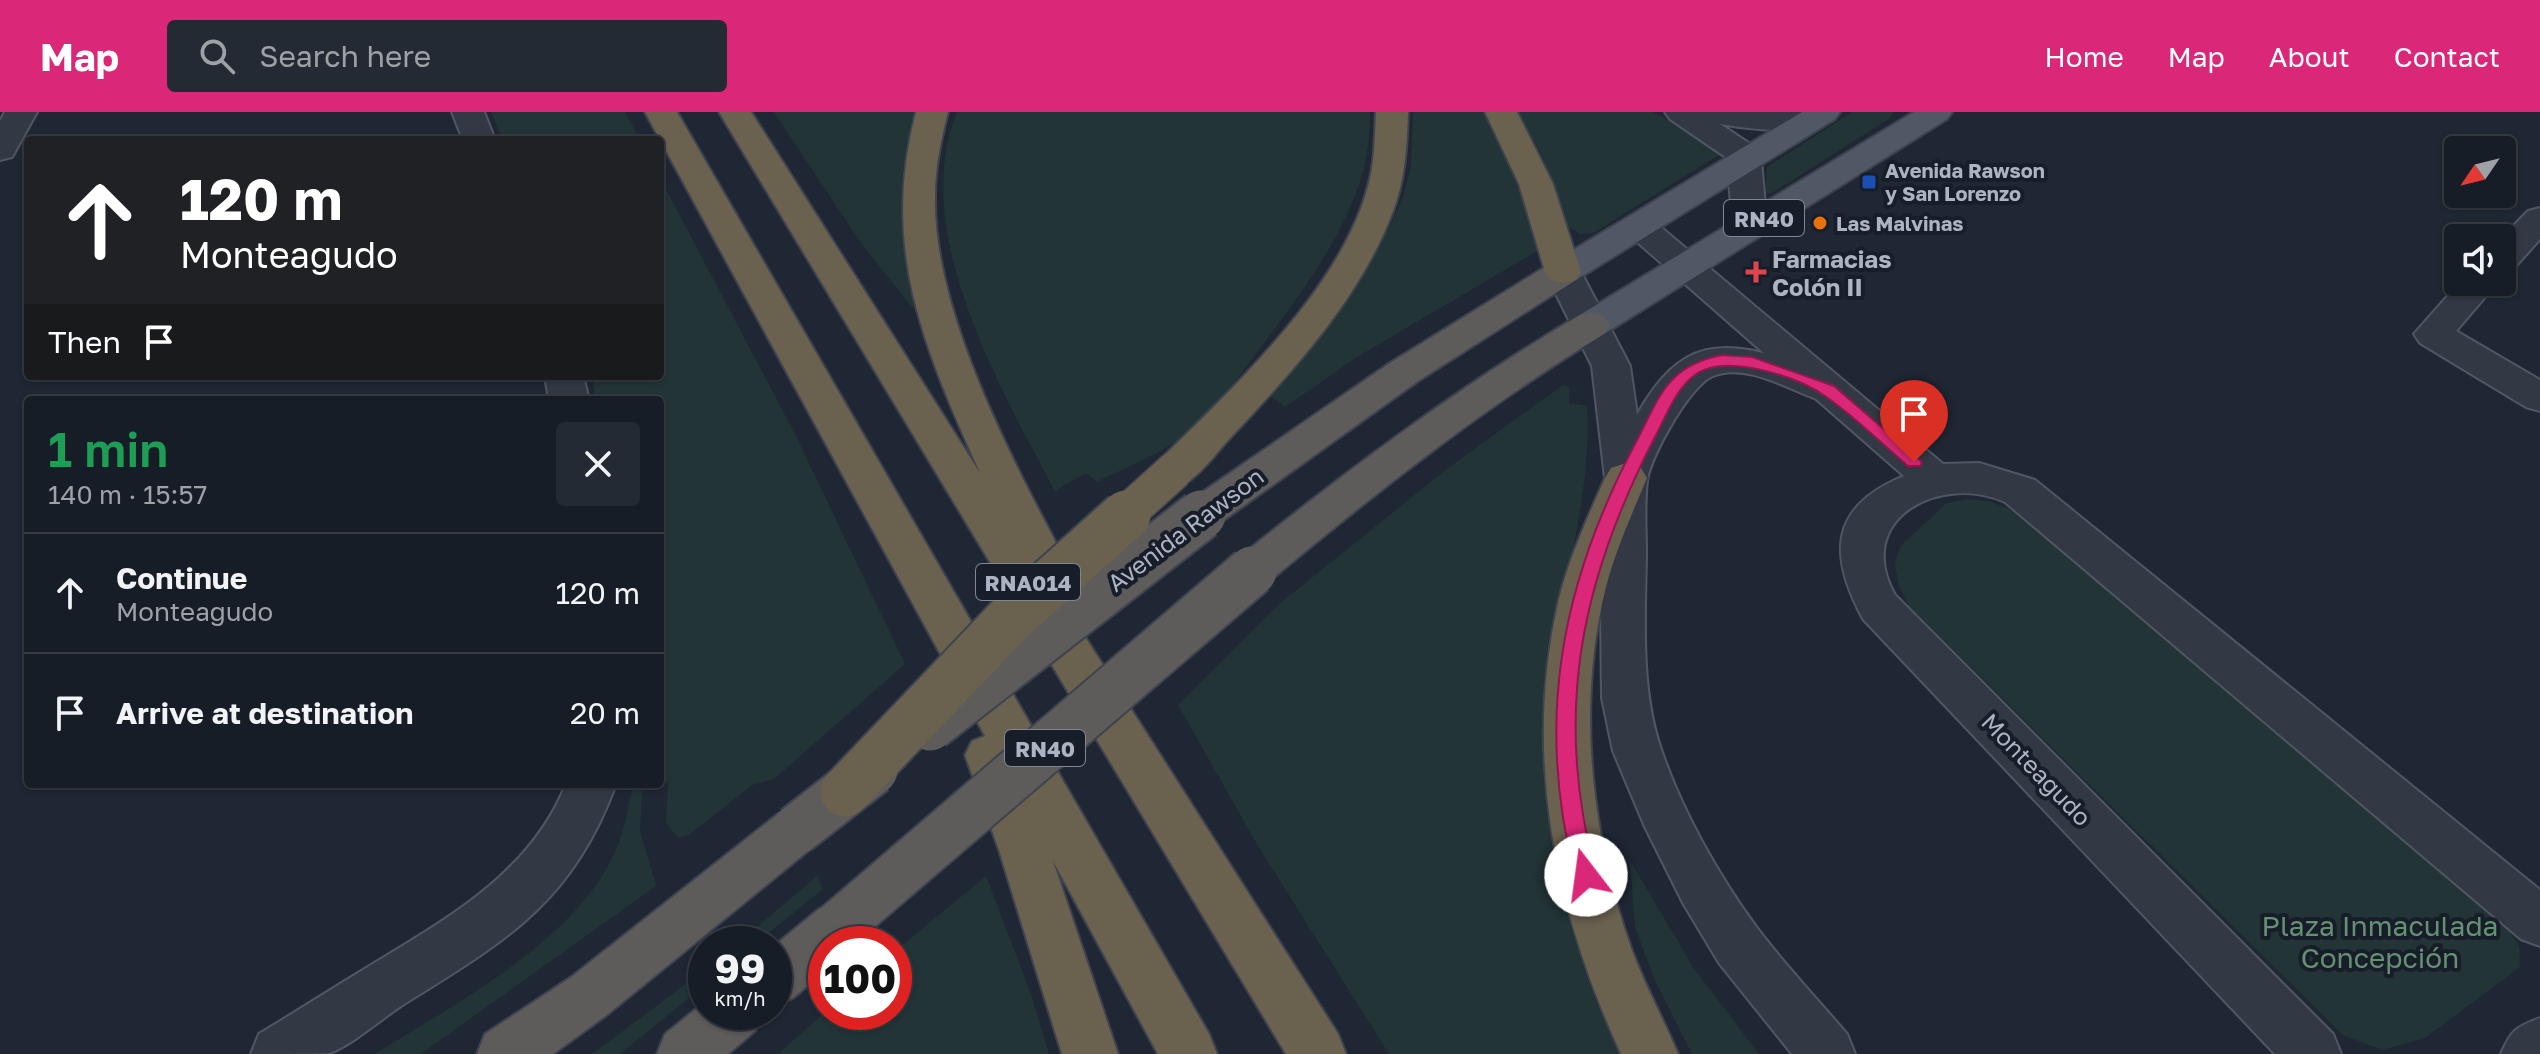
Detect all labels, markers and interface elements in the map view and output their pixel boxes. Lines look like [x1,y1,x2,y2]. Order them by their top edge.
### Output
search box [167,20,727,92]
text: Map [40,34,119,79]
icon: search [195,34,239,78]
text: Search here [259,38,431,74]
text: Home [2045,40,2124,73]
text: Map [2168,40,2225,73]
text: About [2269,40,2350,73]
text: Contact [2394,40,2500,73]
north arrow [2444,136,2516,208]
map controls [2444,136,2516,296]
place label: Avenida Rawson y San Lorenzo [1885,158,2045,205]
text: 120 m [180,165,342,232]
icon: ahead [48,168,152,272]
marker: Avenida Rawson y San Lorenzo [1860,173,1878,191]
road number: RN40 [1724,200,1804,236]
place label: Las Malvinas [1836,211,1963,235]
marker: Las Malvinas [1811,214,1829,232]
button: sound [2444,224,2516,296]
text: Monteagudo [180,233,398,276]
place label: Farmacias Colón II [1772,244,1892,301]
marker: Farmacias Colón II [1747,263,1765,281]
icon: arrive [137,320,181,364]
text: Then [48,324,121,360]
pin [1880,380,1948,462]
icon: arrive [1892,392,1936,436]
text: 1 min [48,420,168,478]
button: close [556,422,640,506]
street label: Avenida Rawson [1101,461,1269,597]
text: 140 m · 15:57 [48,479,207,510]
text: Continue [116,560,247,596]
road number: RNA014 [976,564,1080,600]
icon: ahead [48,571,92,615]
text: 120 m [555,575,640,611]
text: Monteagudo [116,596,273,627]
icon: arrive [48,691,92,735]
text: Arrive at destination [116,695,413,731]
text: 20 m [570,695,640,731]
street label: Monteagudo [1976,707,2098,831]
road number: RN40 [1005,730,1085,766]
position arrow [1544,833,1628,917]
park label: Plaza Inmaculada Concepción [2262,909,2498,974]
speed limit sign: 100 [808,926,912,1030]
text: 99 [715,944,765,992]
text: km/h [715,986,765,1010]

